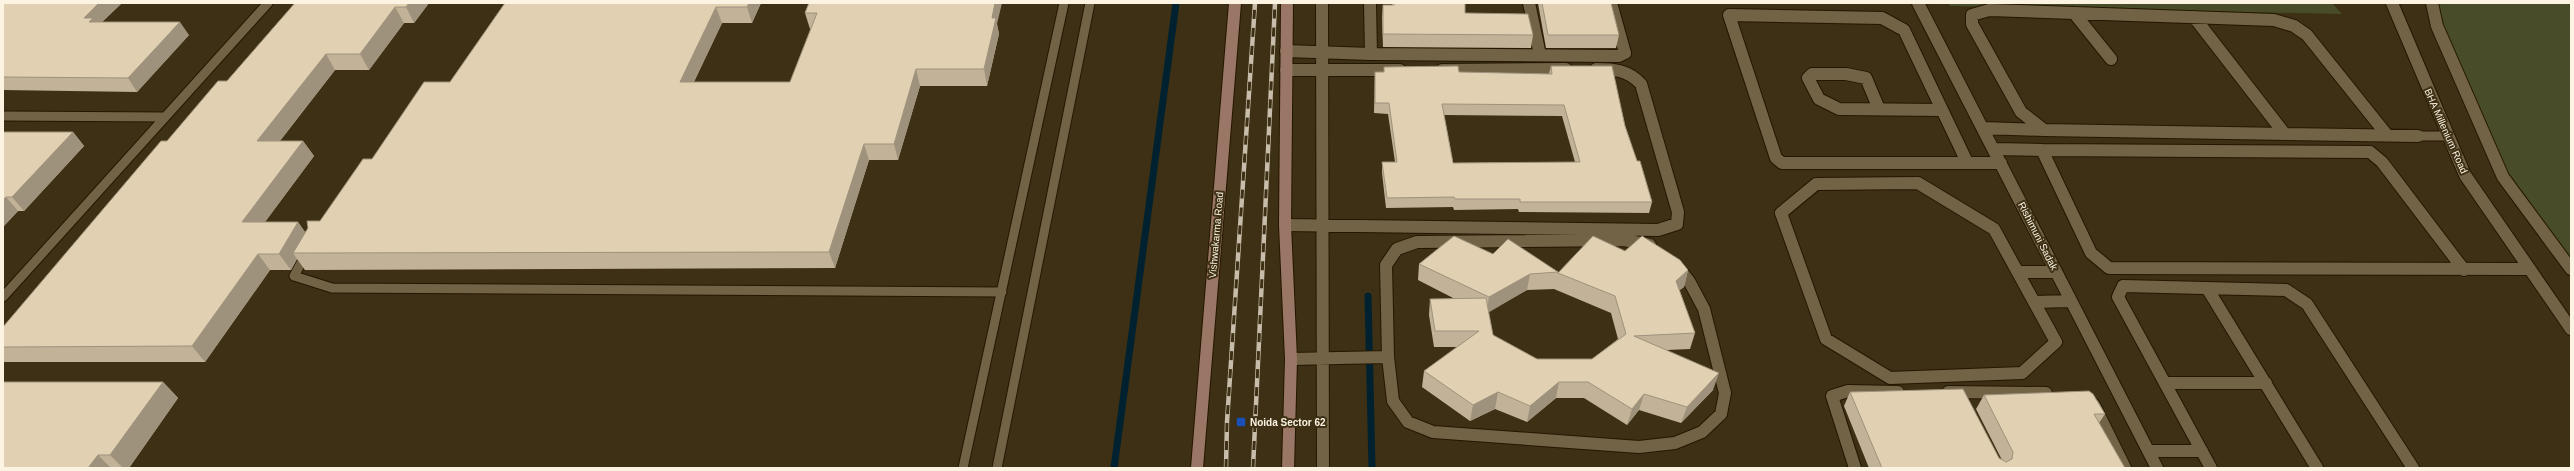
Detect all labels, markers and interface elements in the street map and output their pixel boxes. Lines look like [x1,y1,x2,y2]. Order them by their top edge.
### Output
street label: BHA Millenium Road [2422,87,2470,175]
street label: Vishwakarma Road [1207,191,1225,279]
street label: Rishimuni Sadak [2016,200,2060,273]
marker: Noida Sector 62 [1235,416,1247,428]
place label: Noida Sector 62 [1250,417,1326,428]

